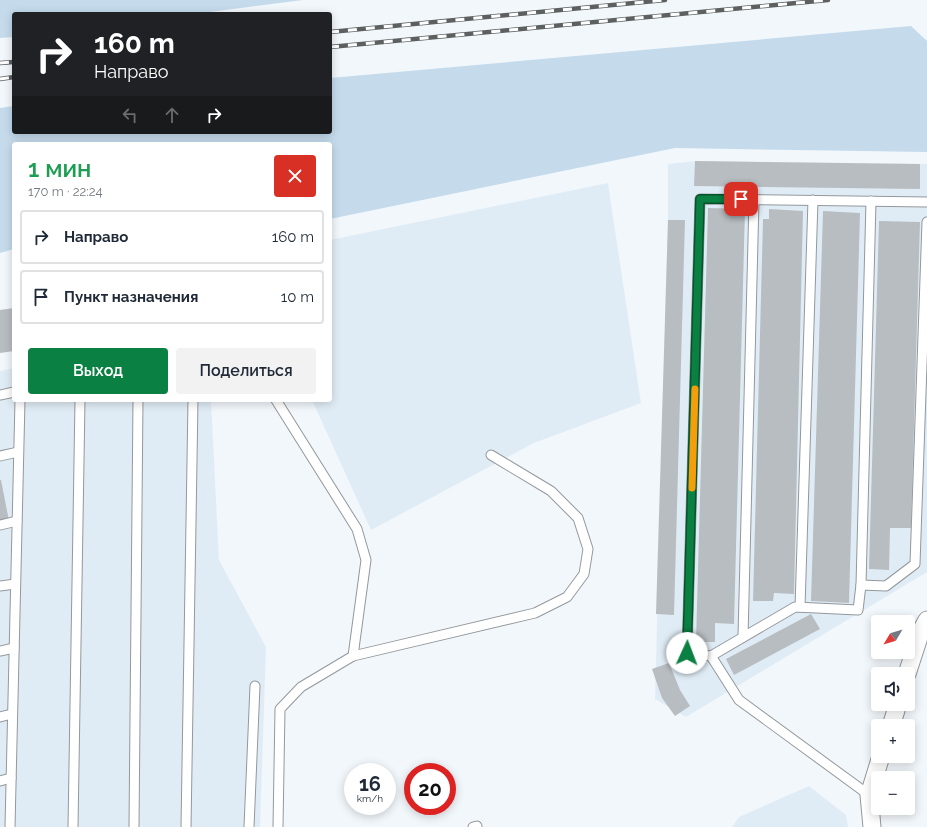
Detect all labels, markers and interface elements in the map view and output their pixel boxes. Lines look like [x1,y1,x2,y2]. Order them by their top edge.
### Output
text: 160 m [94,27,175,60]
icon: right [28,28,80,80]
text: Направо [94,61,168,82]
icon: left [119,104,141,126]
icon: ahead [161,104,183,126]
icon: right [203,104,225,126]
text: 1 мин [28,154,91,183]
button: close [274,155,316,197]
pin [724,182,758,216]
text: 170 m · 22:24 [28,184,103,199]
icon: arrive [730,188,752,210]
icon: right [30,226,52,248]
text: Направо [64,228,128,246]
text: 160 m [272,228,314,246]
icon: arrive [30,286,52,308]
text: Пункт назначения [64,288,198,306]
text: 10 m [281,288,314,306]
button: Выход [28,348,168,394]
button: Поделиться [176,348,316,394]
north arrow [871,615,915,659]
map controls [871,615,915,815]
position arrow [666,632,708,674]
button: sound [871,667,915,711]
button: + [871,719,915,763]
speed limit sign: 20 [404,763,456,815]
button: − [871,771,915,815]
text: 16 [359,772,381,796]
text: km/h [357,793,383,804]

